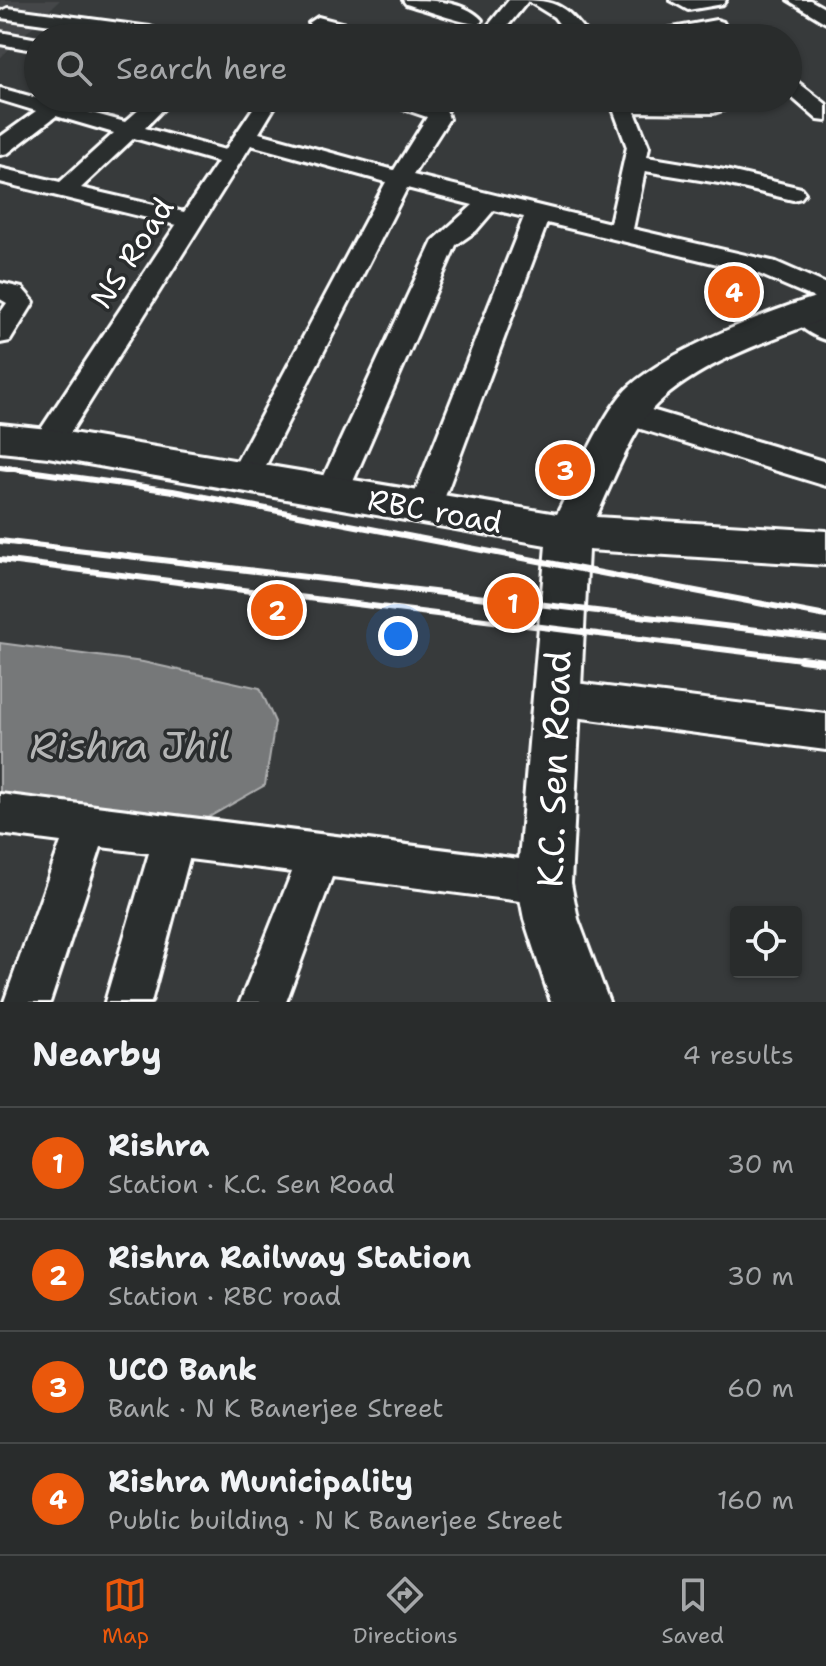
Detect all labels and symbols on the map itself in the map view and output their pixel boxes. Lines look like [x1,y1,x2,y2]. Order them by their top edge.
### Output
street label: NS Road [81,189,183,317]
pin: 4 [708,262,760,322]
pin: 3 [539,440,591,500]
street label: RBC road [365,479,505,543]
pin: 1 [487,573,539,633]
pin: 2 [251,580,303,640]
your location [378,616,418,656]
street label: K.C. Sen Road [525,650,583,888]
water label: Rishra Jhil [30,720,230,771]

